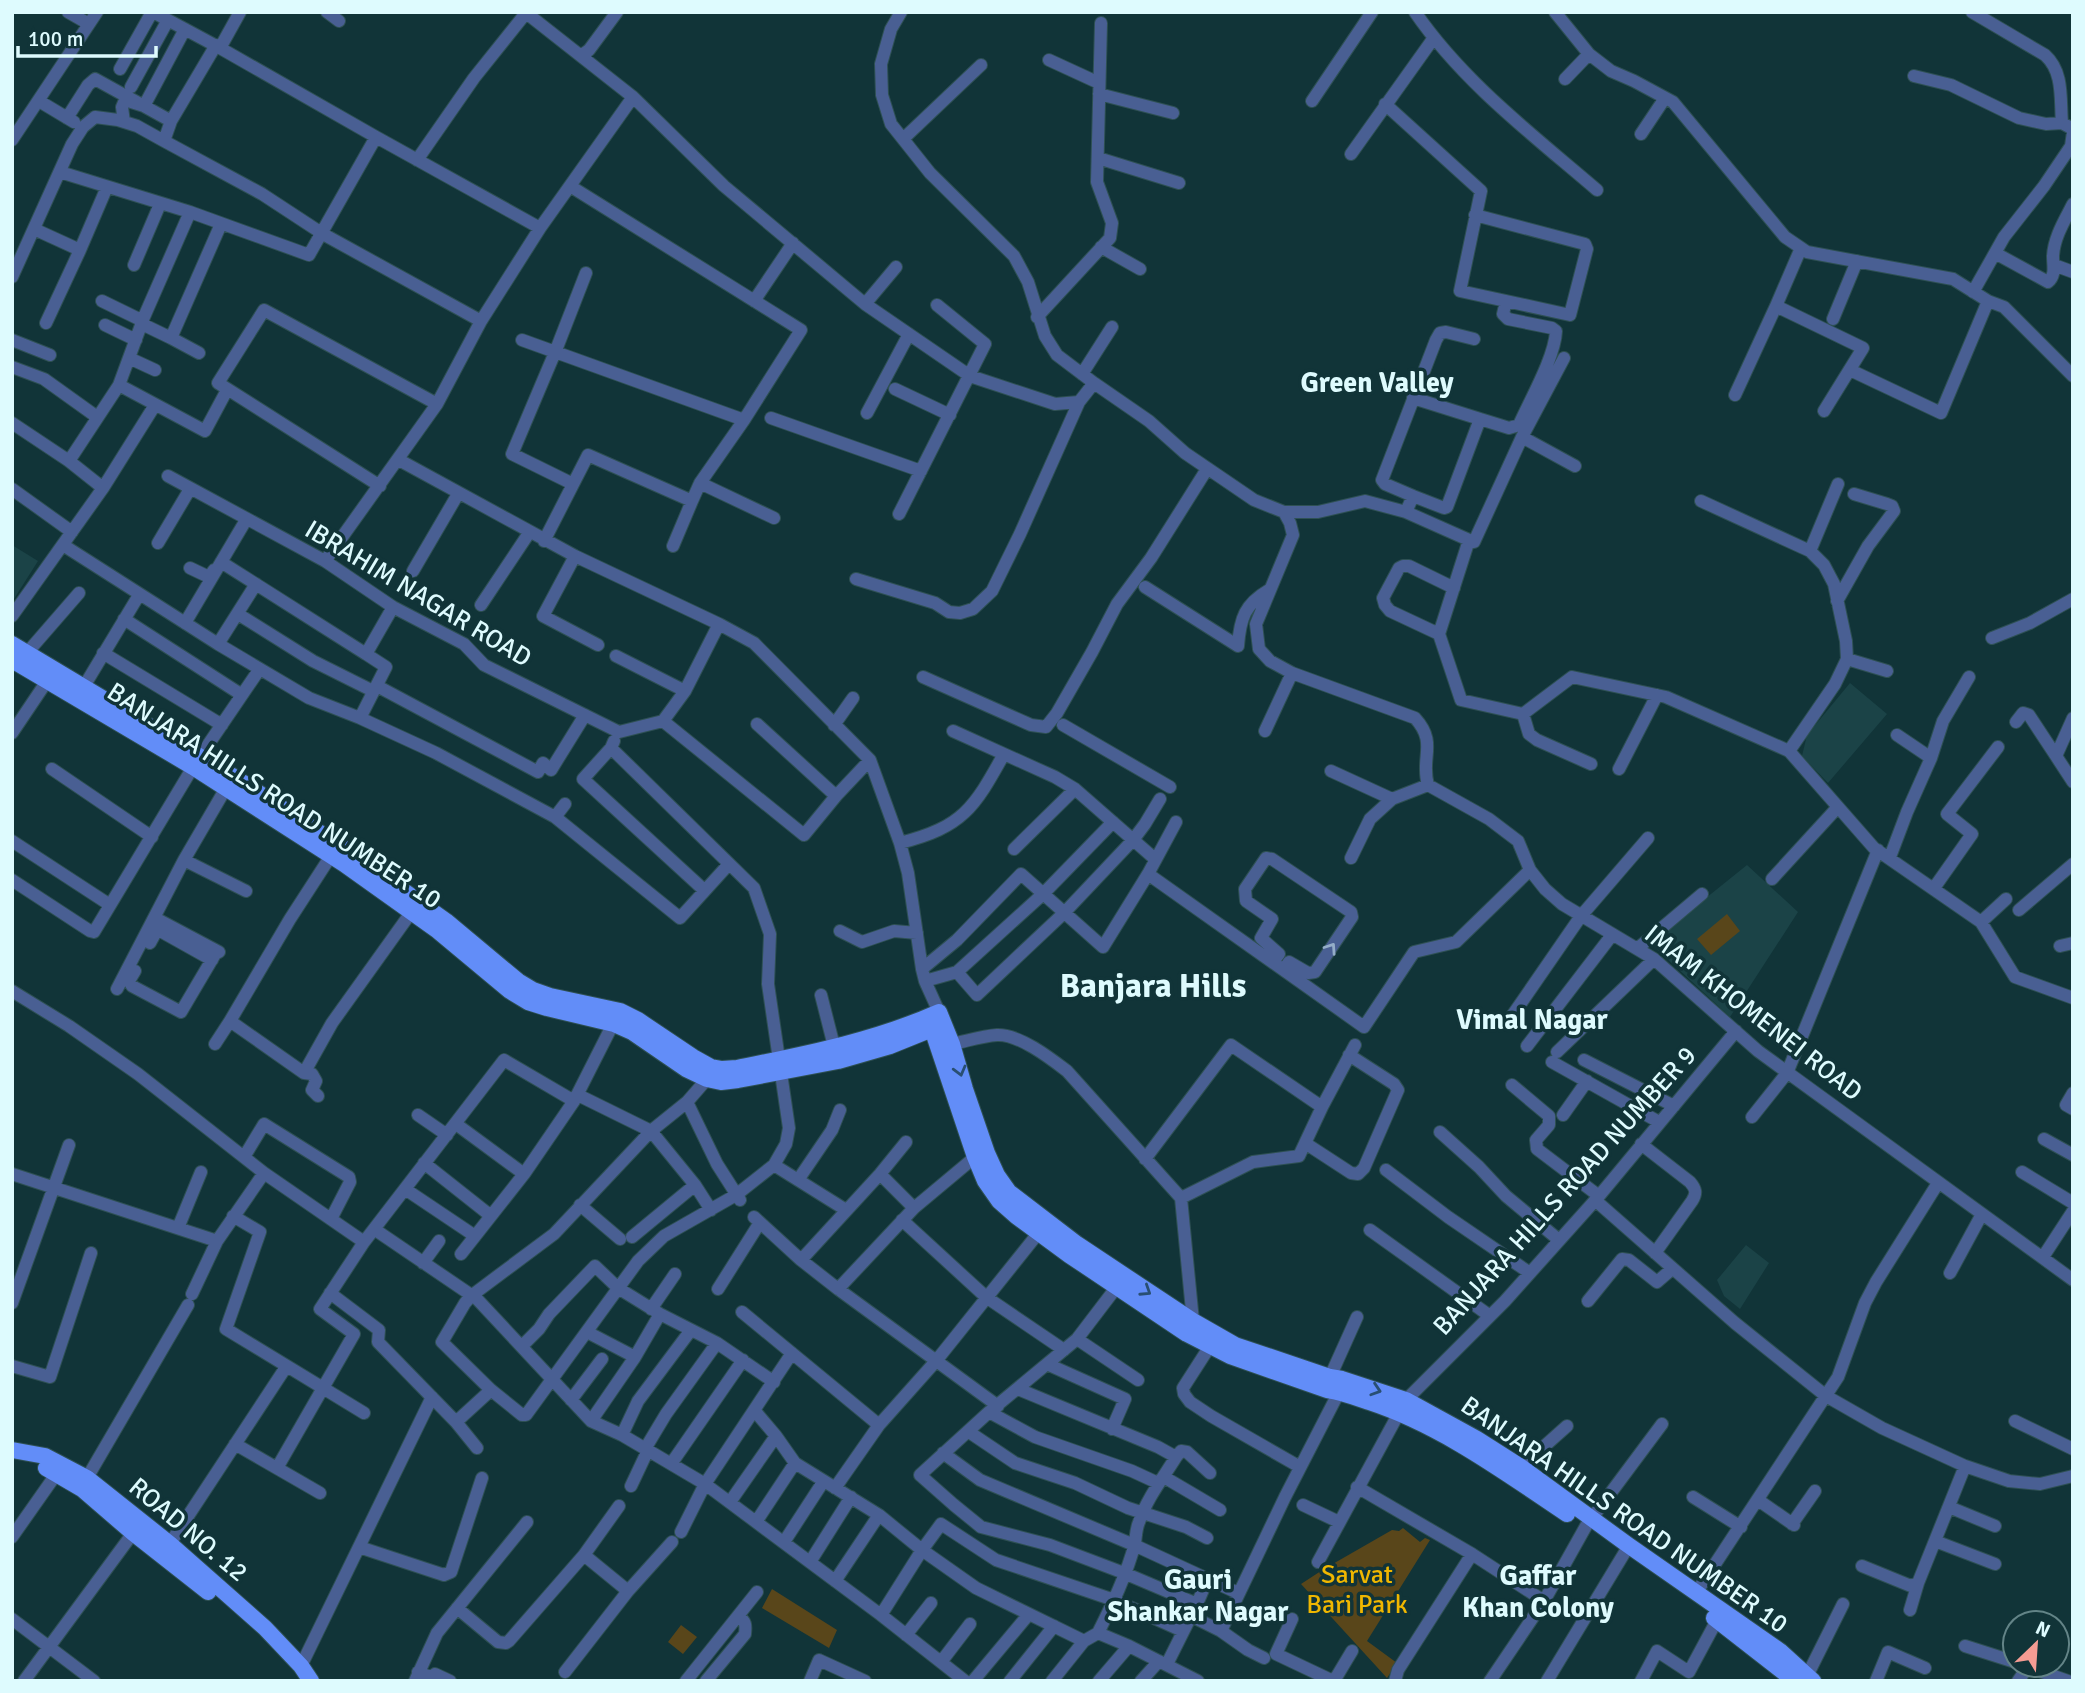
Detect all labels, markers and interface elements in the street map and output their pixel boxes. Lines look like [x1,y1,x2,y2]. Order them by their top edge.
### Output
scale bar [18,14,156,58]
text: 100 m [28,26,83,52]
district label: Green Valley [1300,366,1454,400]
street label: IBRAHIM NAGAR ROAD [299,514,537,674]
street label: BANJARA HILLS ROAD NUMBER 10 [101,676,447,916]
street label: IMAM KHOMENEI ROAD [1638,918,1868,1108]
one-way arrow [1323,943,1336,956]
district label: Banjara Hills [1060,966,1246,1007]
district label: Vimal Nagar [1456,1003,1609,1037]
street label: BANJARA HILLS ROAD NUMBER 9 [1427,1040,1703,1342]
one-way arrow [951,1065,966,1077]
one-way arrow [1138,1283,1151,1296]
one-way arrow [1369,1382,1382,1396]
street label: BANJARA HILLS ROAD NUMBER 10 [1454,1390,1794,1640]
street label: ROAD NO. 12 [122,1471,254,1589]
park label: Sarvat Bari Park [1306,1559,1408,1621]
district label: Gaffar Khan Colony [1462,1559,1614,1625]
district label: Gauri Shankar Nagar [1108,1563,1289,1629]
north arrow [2001,1609,2071,1679]
text: N [2032,1616,2054,1643]

